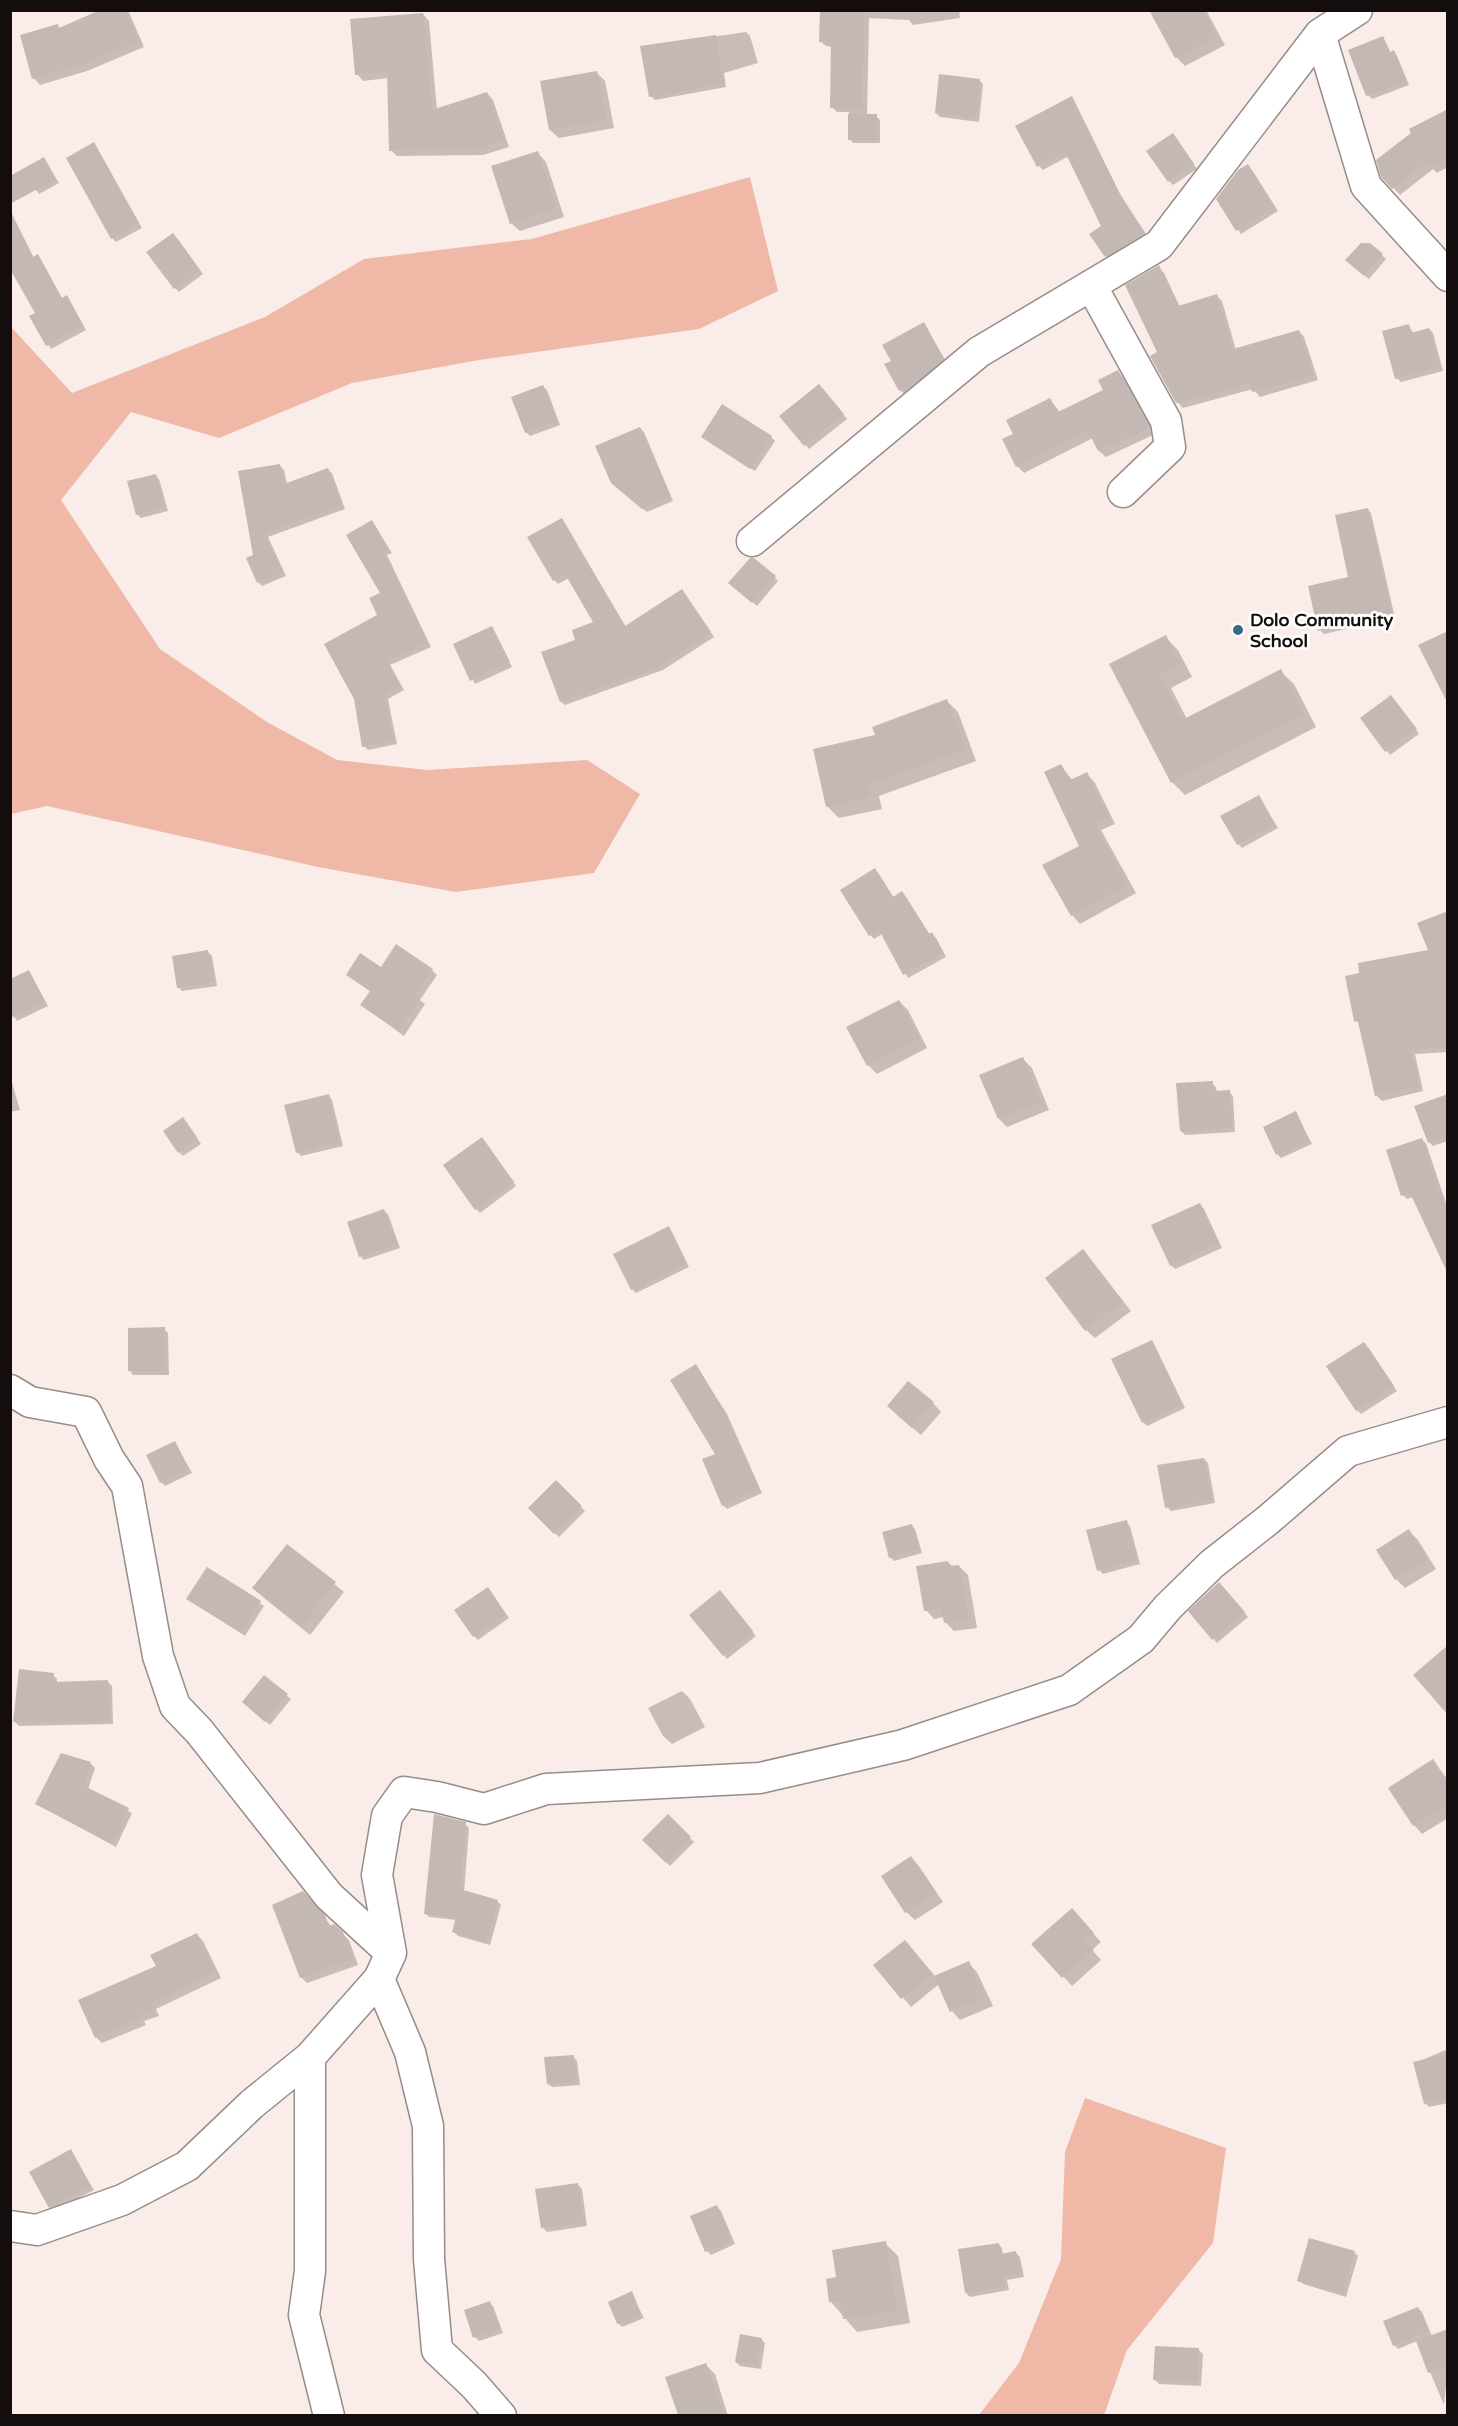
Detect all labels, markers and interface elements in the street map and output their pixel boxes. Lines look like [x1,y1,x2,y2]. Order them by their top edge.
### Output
place label: Dolo Community School [1250,609,1394,652]
marker: Dolo Community School [1231,623,1245,637]

